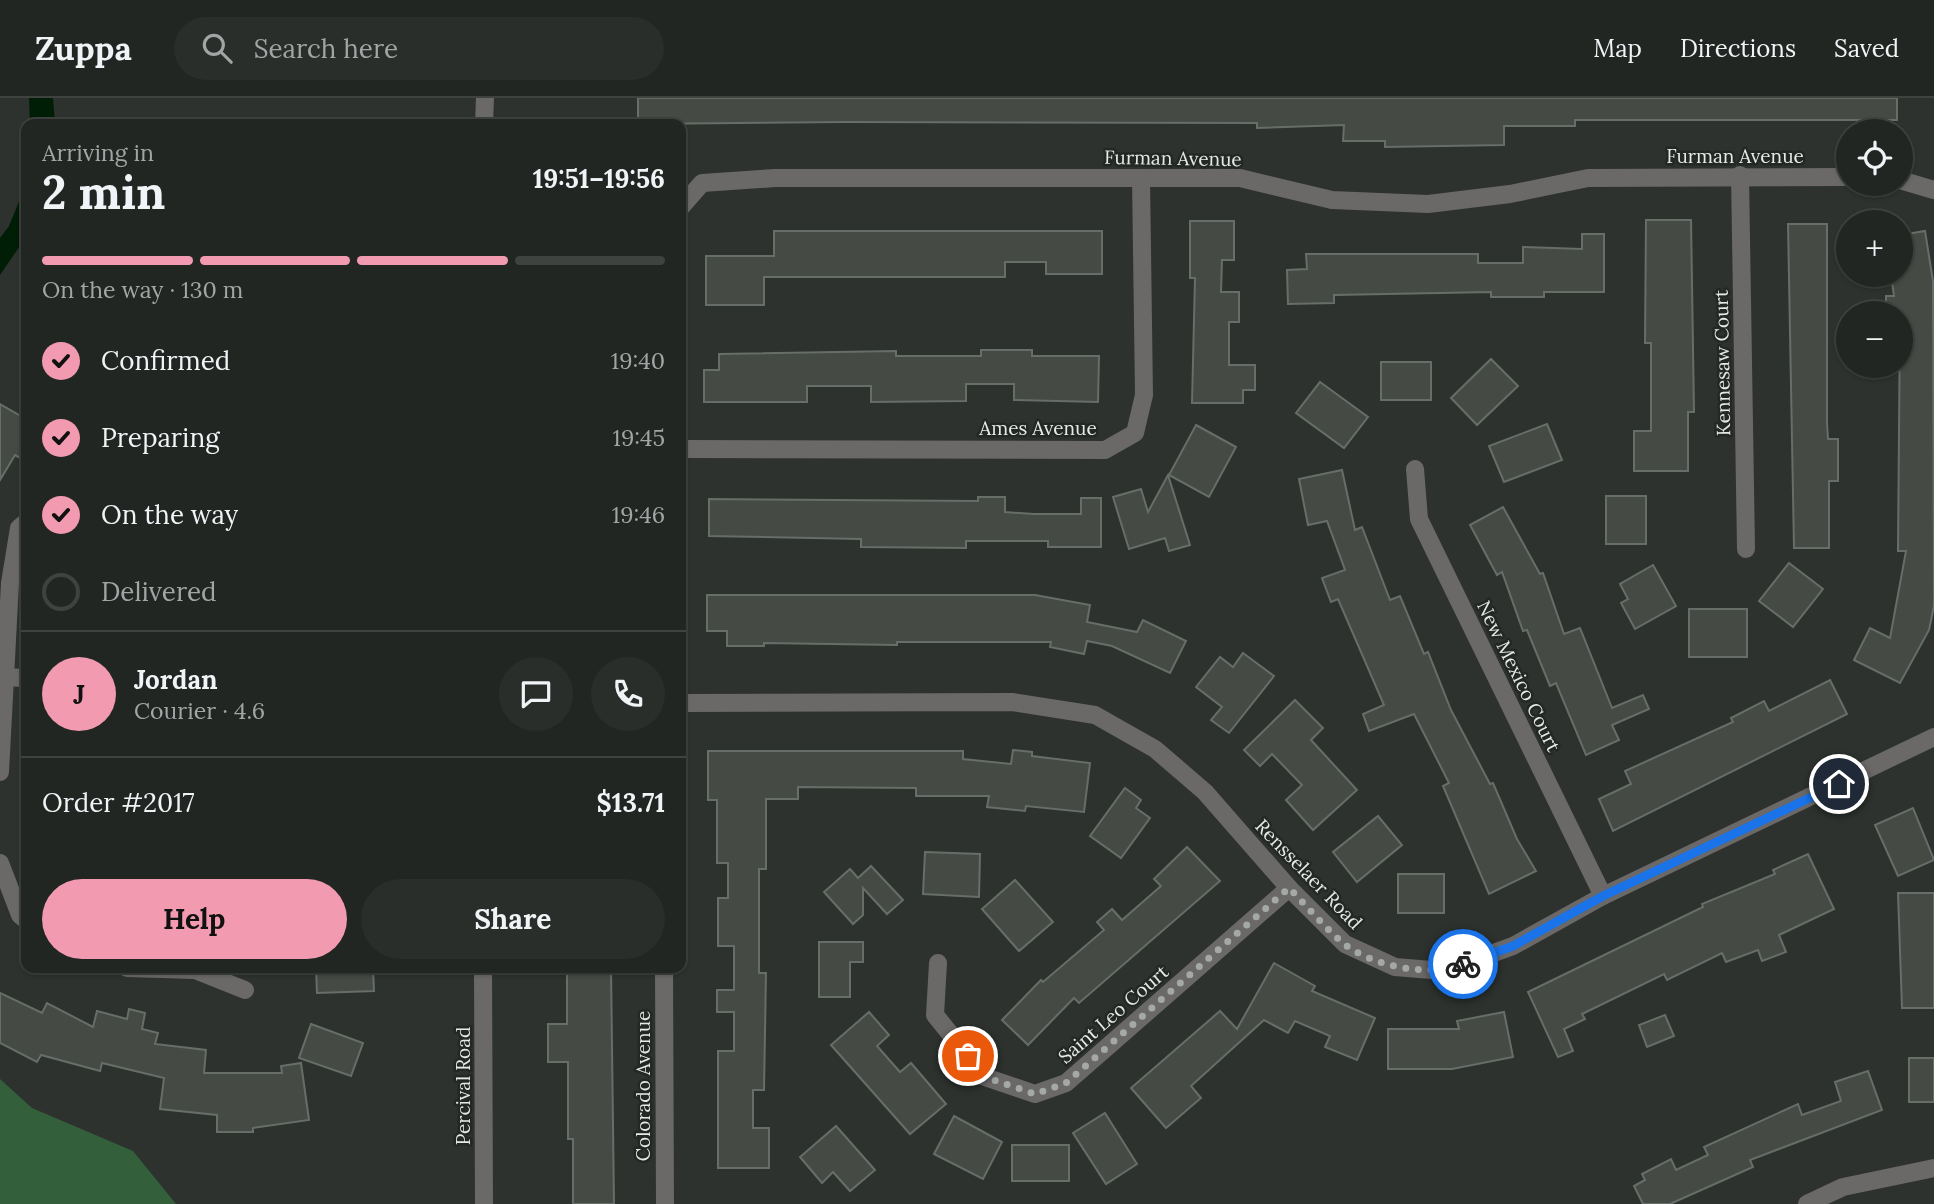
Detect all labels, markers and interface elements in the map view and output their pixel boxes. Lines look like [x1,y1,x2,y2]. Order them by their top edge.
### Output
search box [174,17,664,80]
text: Zuppa [35,27,132,69]
icon: search [198,29,236,67]
text: Search here [254,32,398,65]
text: Map [1593,33,1642,64]
text: Directions [1680,33,1796,64]
text: Saved [1834,33,1899,64]
map controls [1836,119,1913,378]
button: locate [1836,119,1913,196]
text: Arriving in [42,138,154,167]
street label: Furman Avenue [1666,144,1804,168]
street label: Furman Avenue [1104,145,1242,171]
text: 19:51–19:56 [533,162,665,195]
text: 2 min [42,163,165,222]
button: + [1836,210,1913,287]
text: On the way · 130 m [42,275,243,304]
street label: Kennesaw Court [1709,289,1735,436]
button: − [1836,301,1913,378]
icon: check [42,342,80,380]
text: Confirmed [101,344,230,377]
text: 19:40 [611,346,665,375]
street label: Ames Avenue [978,416,1097,440]
icon: check [42,419,80,457]
text: Preparing [101,421,220,454]
text: 19:45 [613,423,665,452]
icon: check [42,496,80,534]
text: On the way [101,498,238,531]
text: 19:46 [612,500,665,529]
text: Delivered [101,575,217,608]
street label: New Mexico Court [1472,596,1566,756]
button: chat [499,657,573,731]
button: phone [591,657,665,731]
text: Jordan [134,663,218,696]
text: J [73,678,85,711]
text: Courier · 4.6 [134,696,265,725]
pin [1809,754,1869,814]
icon: home [1820,765,1858,803]
text: Order #2017 [42,786,195,819]
text: $13.71 [597,786,665,819]
street label: Rensselaer Road [1250,814,1368,934]
button: Help [42,879,347,959]
button: Share [361,879,665,959]
courier [1428,929,1498,999]
icon: bike [1444,945,1482,983]
street label: Saint Leo Court [1053,959,1174,1068]
street label: Colorado Avenue [631,1011,655,1161]
pin [938,1026,998,1086]
street label: Percival Road [451,1027,475,1145]
icon: bag [949,1037,987,1075]

